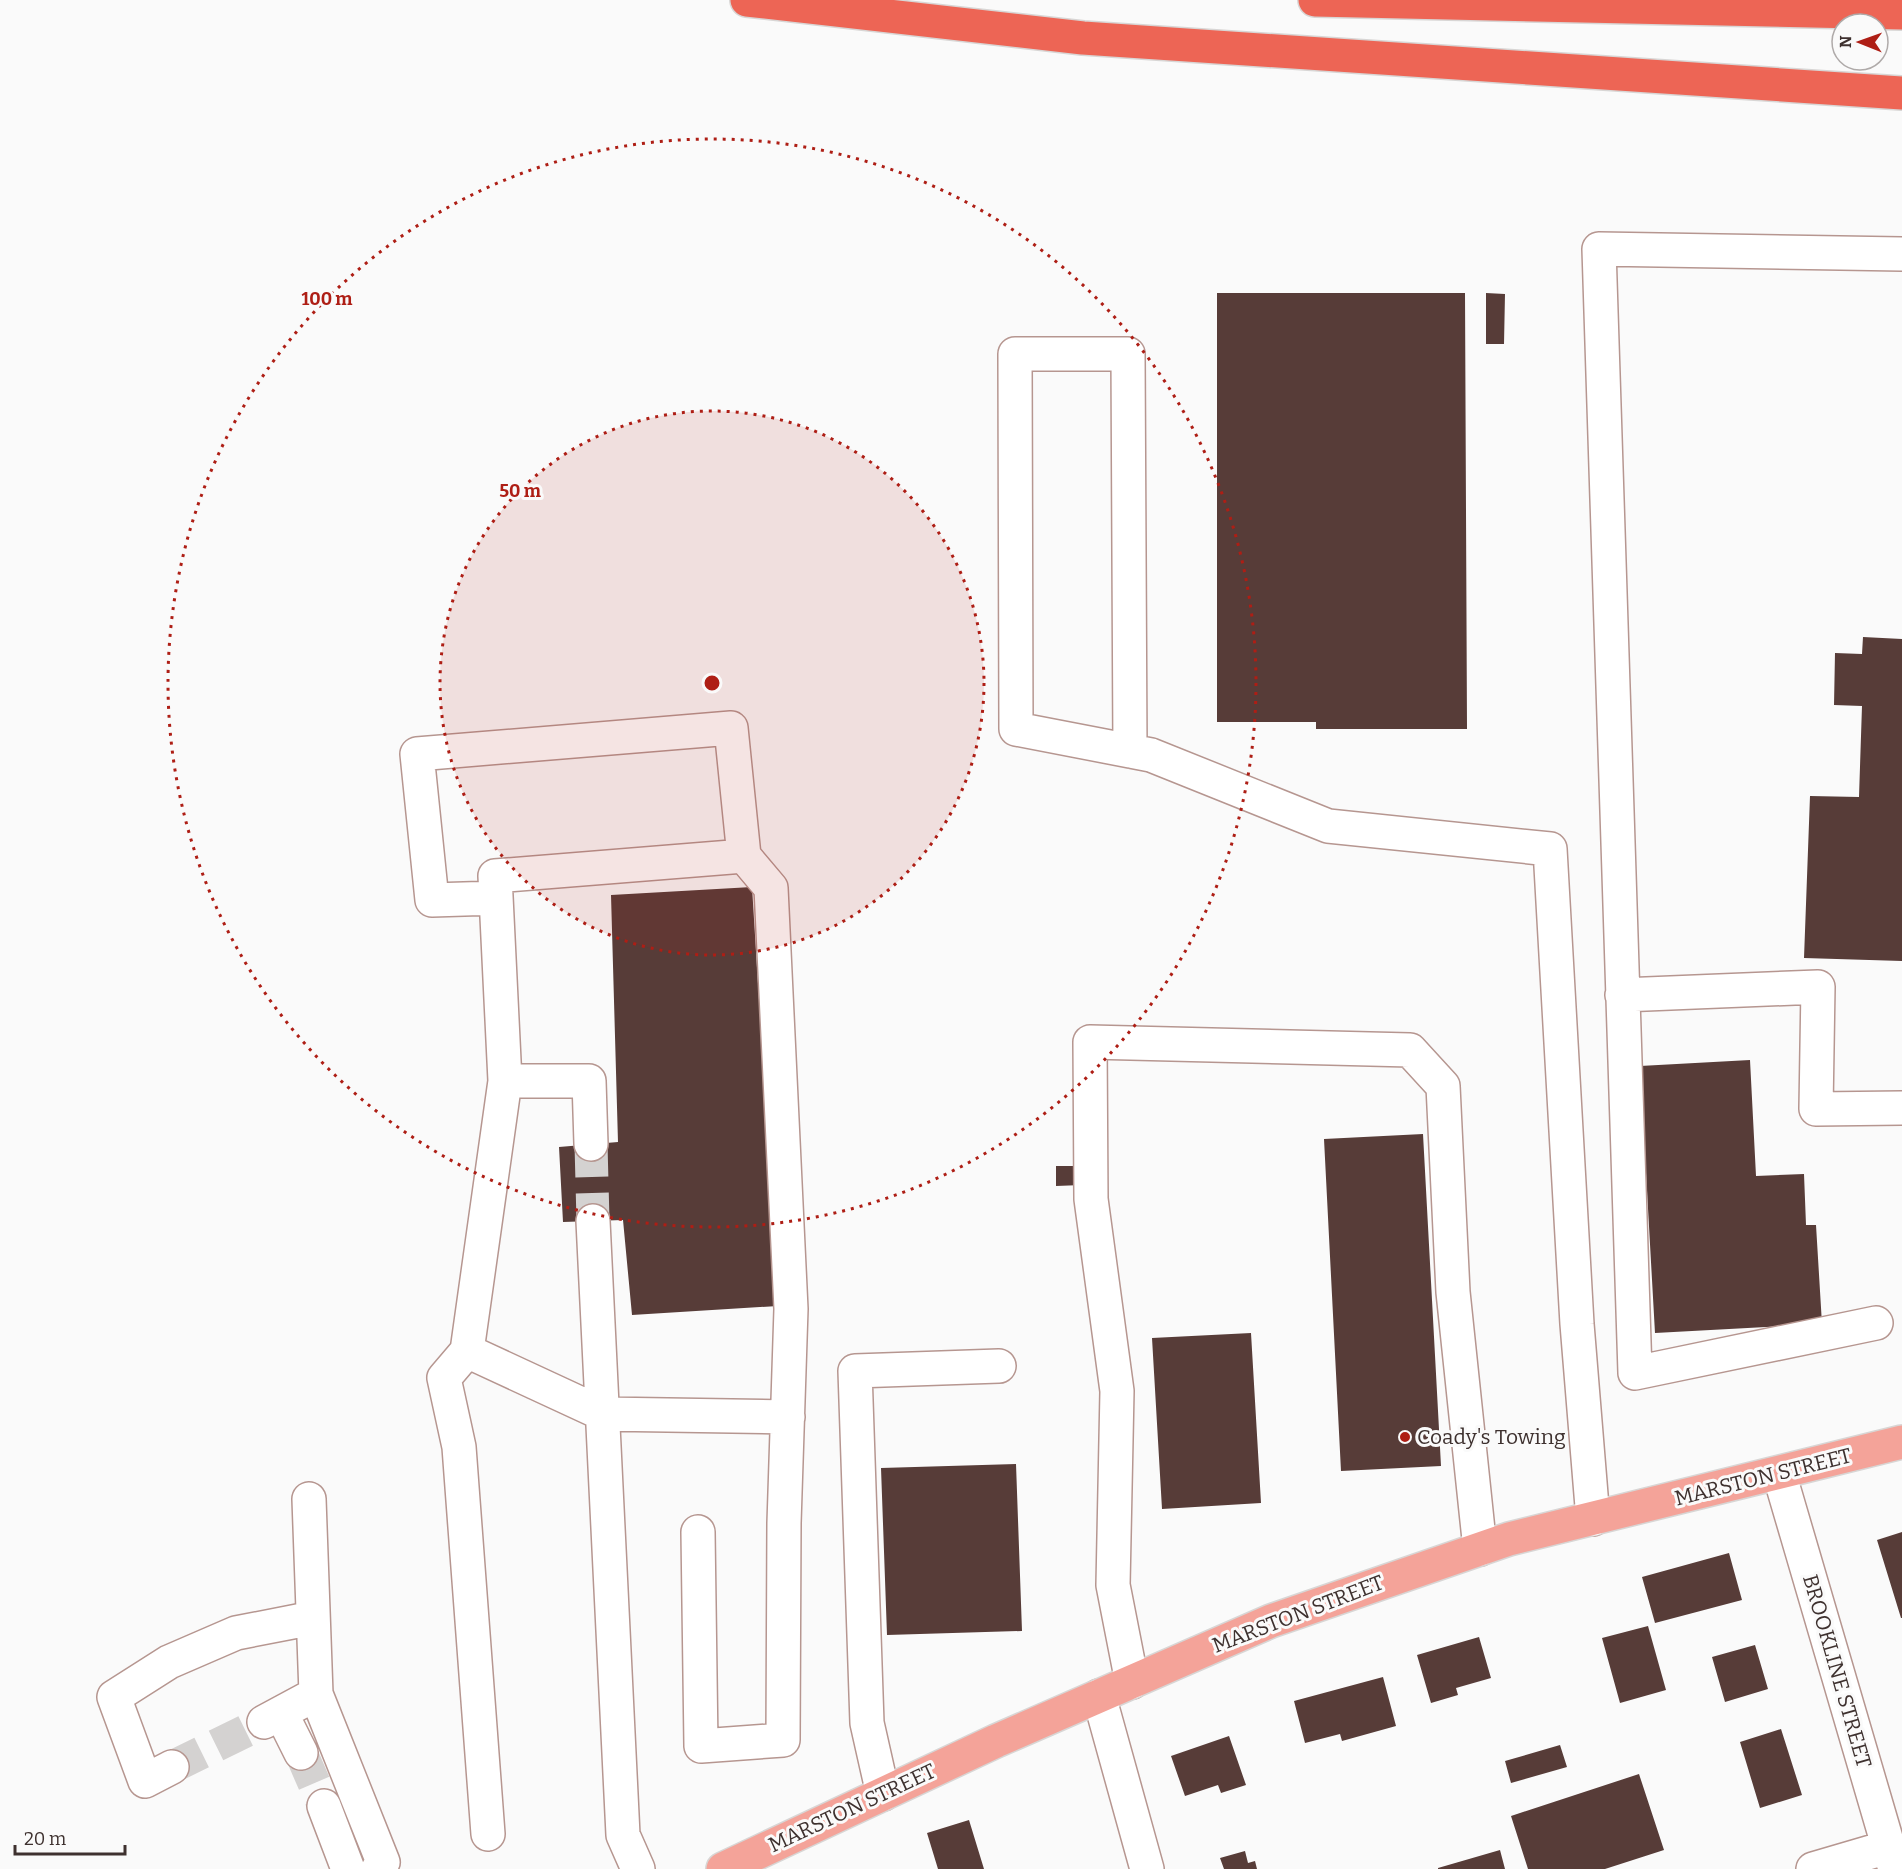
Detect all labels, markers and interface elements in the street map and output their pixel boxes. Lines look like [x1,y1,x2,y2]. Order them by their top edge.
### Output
north arrow [1830,12,1890,72]
text: N [1836,35,1855,48]
text: 100 m [301,288,353,310]
text: 50 m [499,480,541,502]
centre of rings [702,673,722,693]
place label: Coady's Towing [1417,1424,1566,1450]
marker: Coady's Towing [1398,1430,1412,1444]
street label: MARSTON STREET [1672,1442,1854,1512]
street label: MARSTON STREET [1209,1569,1387,1659]
street label: BROOKLINE STREET [1797,1571,1877,1771]
street label: MARSTON STREET [764,1758,940,1858]
scale bar [15,1818,124,1856]
text: 20 m [24,1828,66,1850]

